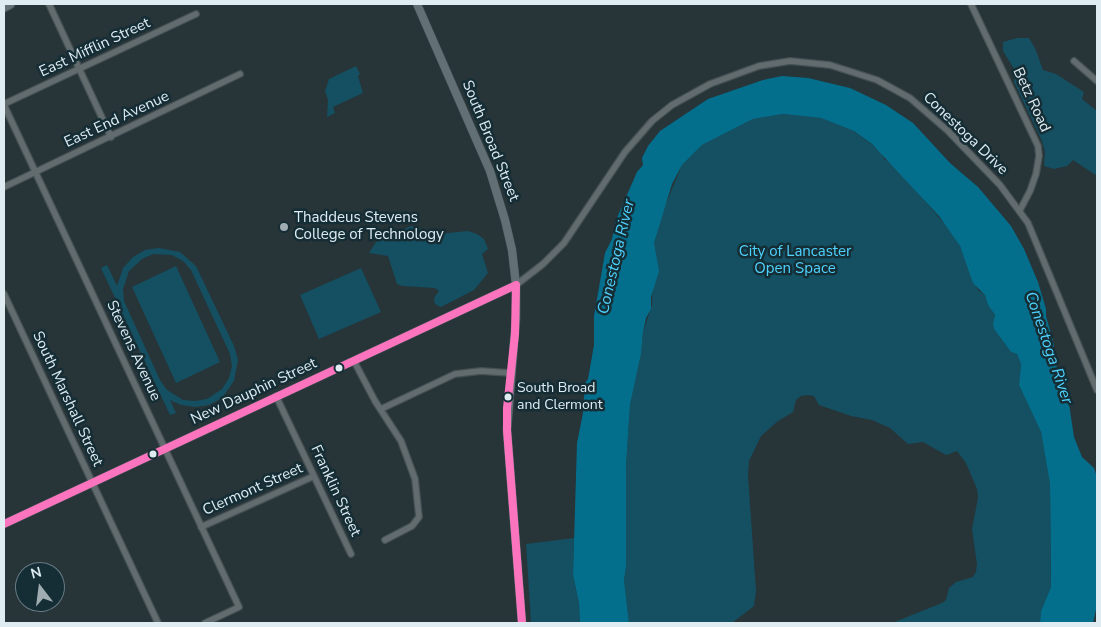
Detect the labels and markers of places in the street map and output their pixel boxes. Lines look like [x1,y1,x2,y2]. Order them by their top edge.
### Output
place label: Thaddeus Stevens College of Technology [294,209,444,244]
marker: Thaddeus Stevens College of Technology [278,221,290,233]
unlabelled marker [334,363,344,373]
place label: South Broad and Clermont [517,381,603,414]
marker: South Broad and Clermont [503,392,513,402]
unlabelled marker [148,449,158,459]

